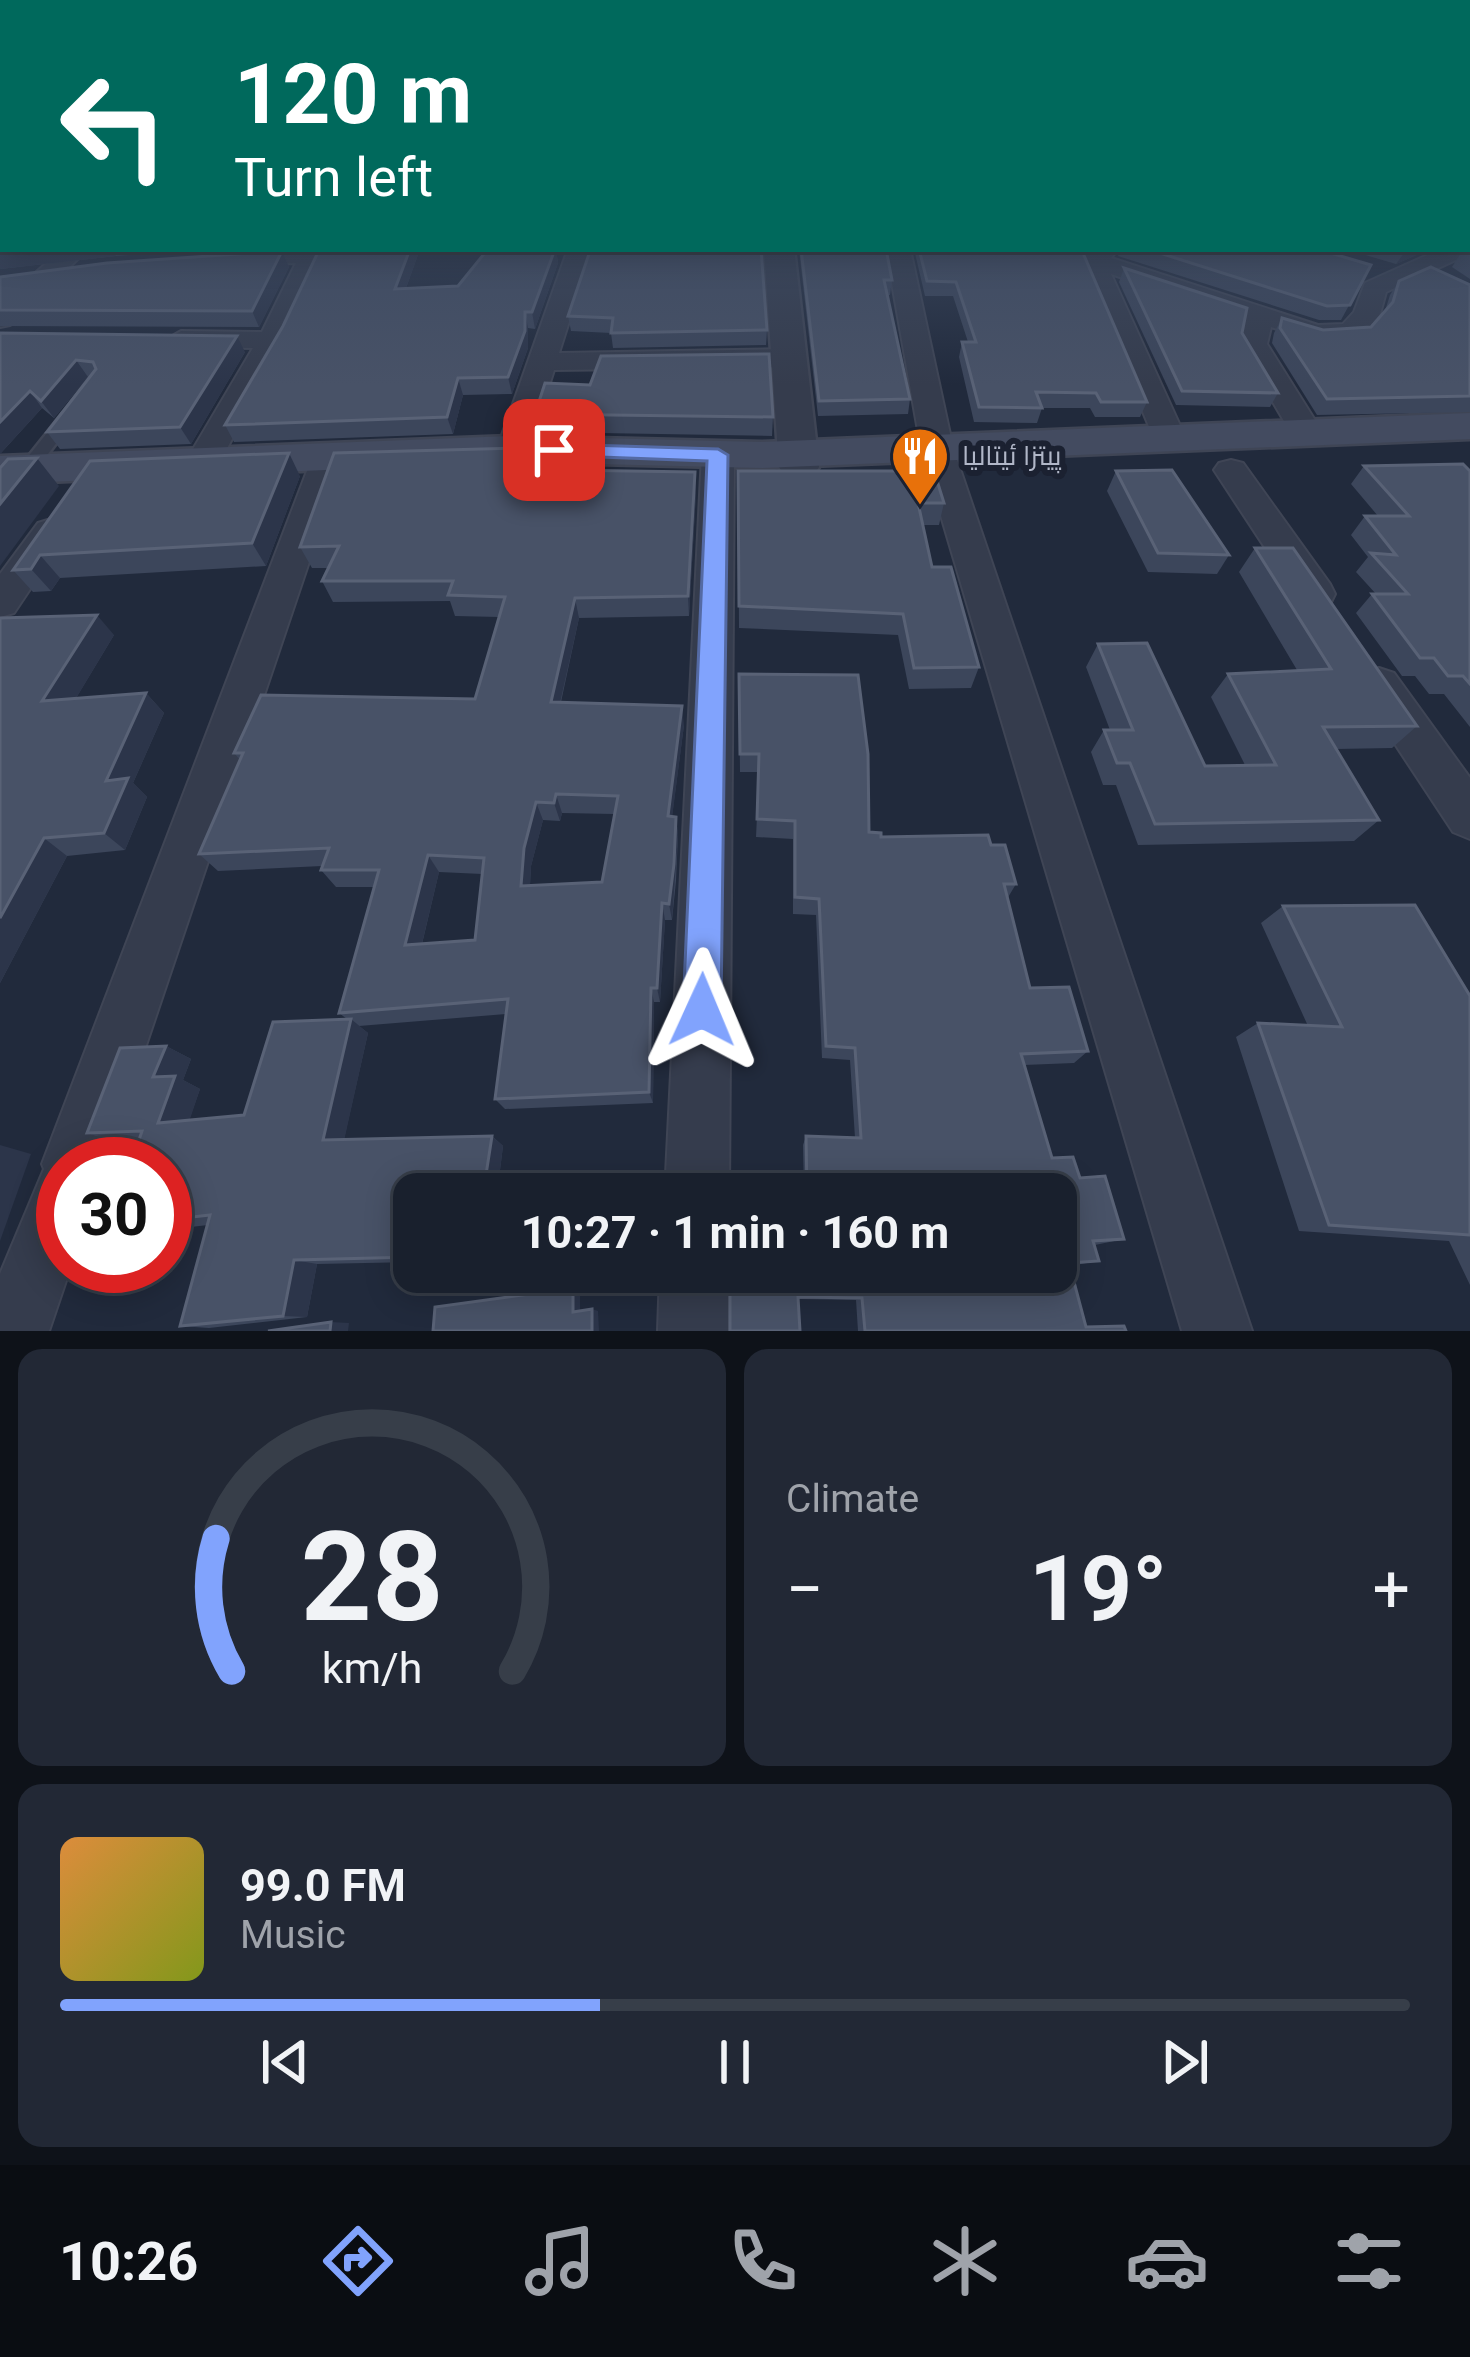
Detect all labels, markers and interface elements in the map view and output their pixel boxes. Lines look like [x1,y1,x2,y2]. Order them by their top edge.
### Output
text: 120 m [234,45,472,144]
icon: left [36,48,192,204]
text: Turn left [234,146,433,209]
pin [503,399,605,501]
icon: arrive [521,417,587,483]
restaurant icon: پیتزا ئیتالیا [889,425,951,507]
place label: پیتزا ئیتالیا [962,440,1062,474]
position arrow [639,947,765,1073]
speed limit sign: 30 [36,1137,192,1293]
text: 10:27 · 1 min · 160 m [521,1206,949,1259]
text: Climate [786,1476,919,1522]
text: 28 [300,1504,444,1650]
text: 19° [1029,1537,1167,1642]
text: − [786,1551,824,1628]
text: + [1373,1551,1410,1628]
text: km/h [322,1642,422,1692]
text: 99.0 FM [240,1859,406,1912]
text: Music [240,1912,346,1958]
icon: previous [252,2029,318,2095]
icon: pause [702,2029,768,2095]
icon: next [1152,2029,1218,2095]
icon: directions [316,2219,400,2303]
icon: music [518,2219,602,2303]
icon: phone [721,2219,805,2303]
icon: climate [923,2219,1007,2303]
icon: car [1125,2219,1209,2303]
icon: filters [1327,2219,1411,2303]
text: 10:26 [59,2230,198,2293]

